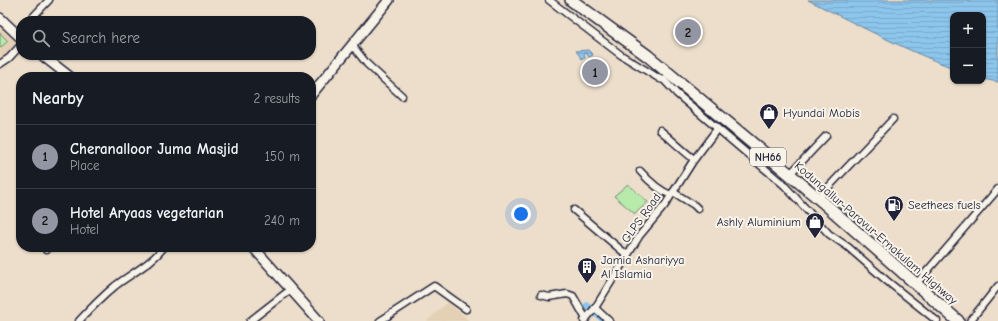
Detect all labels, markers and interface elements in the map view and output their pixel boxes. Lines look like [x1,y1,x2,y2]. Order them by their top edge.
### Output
map controls [950,12,986,84]
button: + [950,12,986,48]
search box [16,16,316,60]
pin: 2 [675,17,701,47]
icon: search [30,27,52,49]
text: Search here [62,29,140,47]
button: − [950,48,986,84]
pin: 1 [582,57,608,87]
text: Nearby [32,89,83,108]
text: 2 results [253,91,300,106]
shop icon: Hyundai Mobis [758,102,780,130]
place label: Hyundai Mobis [783,106,860,120]
text: Cheranalloor Juma Masjid [70,140,238,158]
road number: NH66 [750,148,786,166]
text: 1 [42,149,48,164]
text: 150 m [265,149,300,164]
text: Place [70,158,100,173]
street label: Kodungallur-Paravur-Ernakulam Highway [792,159,961,308]
street label: GLPS Road [618,190,664,246]
fuel station icon: Seethees fuels [883,194,905,222]
place label: Seethees fuels [908,198,981,212]
text: Hotel Aryaas vegetarian [70,204,224,222]
your location [511,204,531,224]
shop icon: Ashly Aluminium [804,211,826,239]
text: 2 [42,213,48,228]
text: 240 m [264,213,300,228]
place label: Ashly Aluminium [717,215,801,229]
text: Hotel [70,222,99,237]
place label: Jamia Ashariyya Al Islamia [601,253,684,281]
building icon: Jamia Ashariyya Al Islamia [576,256,598,284]

